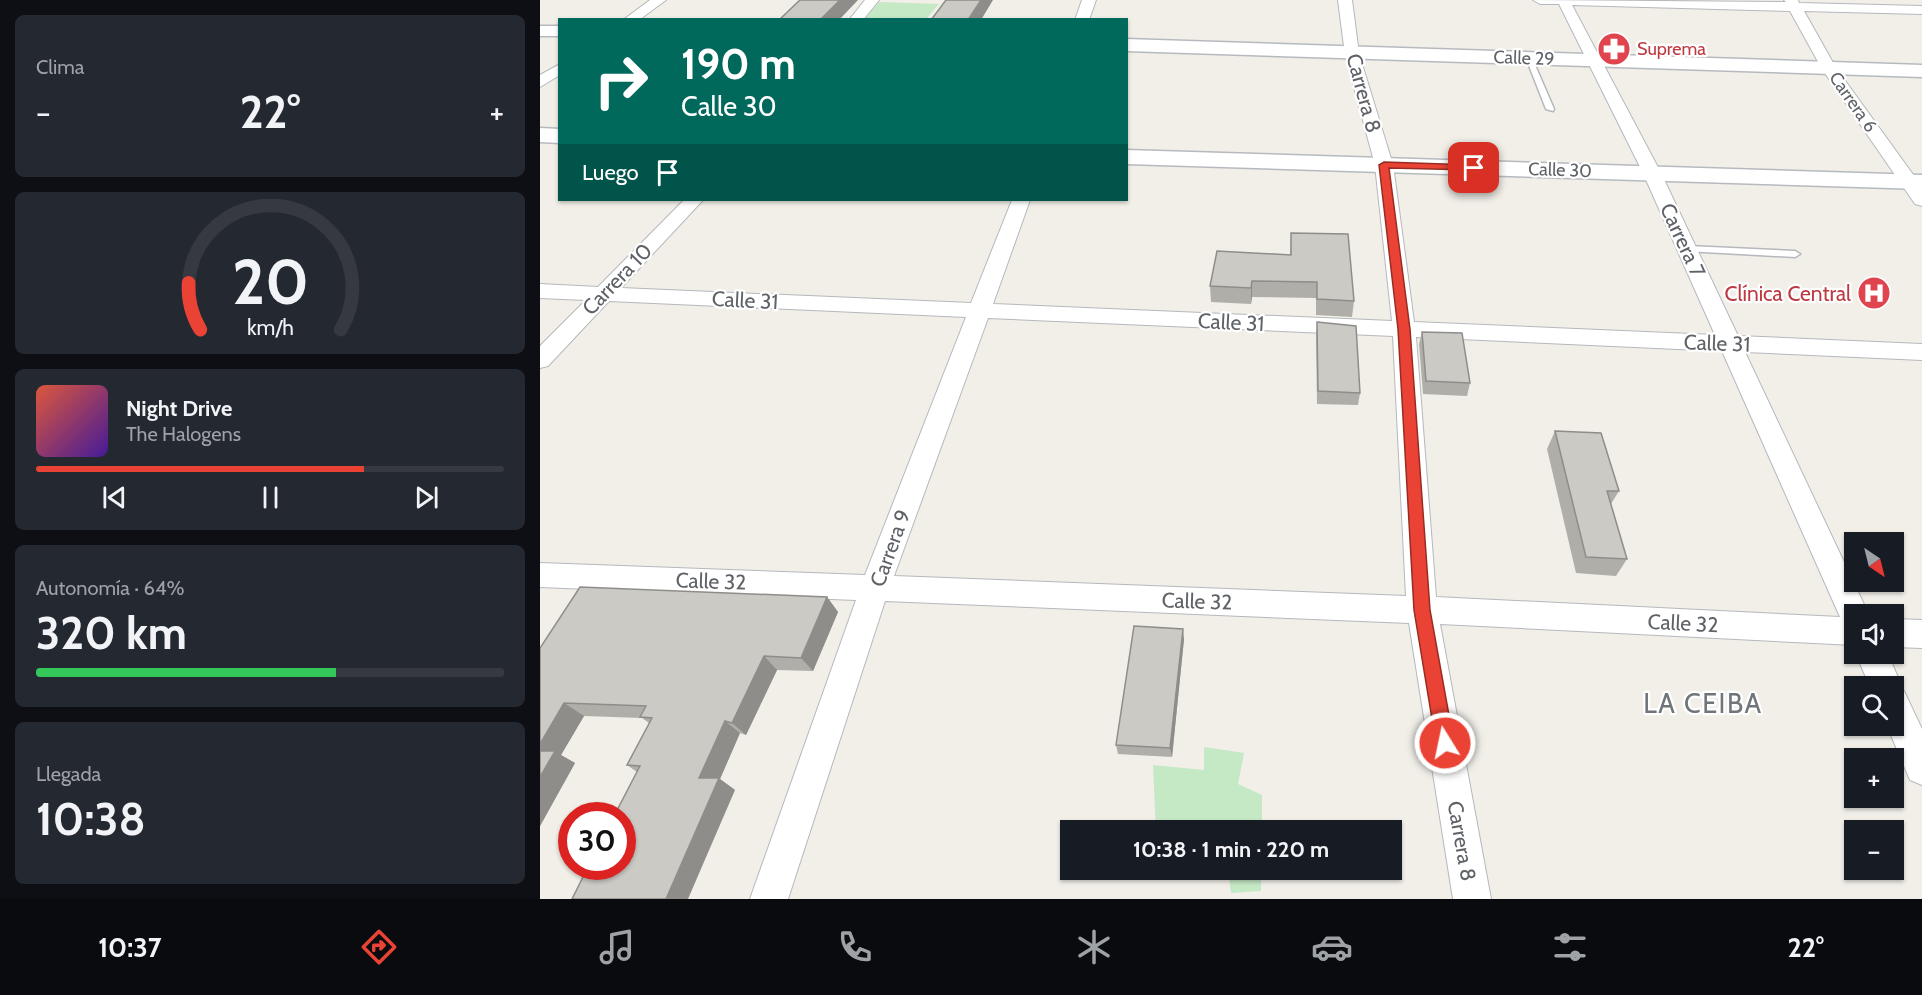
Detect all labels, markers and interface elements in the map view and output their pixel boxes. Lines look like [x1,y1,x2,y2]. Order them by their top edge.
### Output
pharmacy icon: Suprema [1596,31,1632,67]
text: 190 m [681,38,796,90]
place label: Suprema [1637,38,1706,60]
icon: right [582,42,660,120]
street label: Calle 29 [1493,46,1555,70]
street label: Carrera 8 [1341,51,1387,135]
text: Clima [36,55,84,79]
street label: Carrera 6 [1824,68,1882,136]
text: 22° [240,85,300,139]
text: Calle 30 [681,90,777,123]
text: − [36,92,51,132]
text: + [489,92,504,132]
pin [1448,142,1499,193]
icon: arrive [1457,151,1490,184]
icon: arrive [651,156,684,189]
street label: Calle 30 [1528,158,1592,182]
text: Luego [582,159,639,186]
street label: Carrera 7 [1655,199,1711,281]
street label: Carrera 10 [577,238,657,320]
text: 20 [231,244,309,320]
hospital icon: Clínica Central [1856,275,1892,311]
place label: Clínica Central [1725,281,1851,306]
street label: Calle 31 [711,286,779,314]
street label: Calle 31 [1197,308,1265,336]
text: km/h [247,314,293,340]
street label: Calle 31 [1683,329,1751,357]
text: Night Drive [126,395,232,422]
text: The Halogens [126,422,241,446]
icon: previous [98,481,131,514]
icon: pause [254,481,287,514]
icon: next [410,481,443,514]
street label: Carrera 9 [865,506,915,590]
north arrow [1844,532,1904,592]
map controls [1844,532,1904,880]
street label: Calle 32 [675,567,747,595]
text: Autonomía · 64% [36,576,184,600]
street label: Calle 32 [1161,587,1233,615]
button: sound [1844,604,1904,664]
text: 320 km [36,606,187,660]
street label: Calle 32 [1647,609,1719,637]
button: search [1844,676,1904,736]
district label: LA CEIBA [1643,687,1763,720]
position arrow [1413,711,1477,775]
button: + [1844,748,1904,808]
text: Llegada [36,762,101,786]
text: 10:38 [36,792,146,846]
street label: Carrera 8 [1443,799,1481,883]
speed limit sign: 30 [558,802,636,880]
button: − [1844,820,1904,880]
text: 10:38 · 1 min · 220 m [1133,836,1329,863]
icon: directions [358,926,400,968]
icon: music [596,926,638,968]
icon: phone [834,926,876,968]
icon: climate [1073,926,1115,968]
icon: car [1311,926,1353,968]
icon: filters [1549,926,1591,968]
text: 10:37 [98,931,161,964]
text: 22° [1787,931,1824,964]

